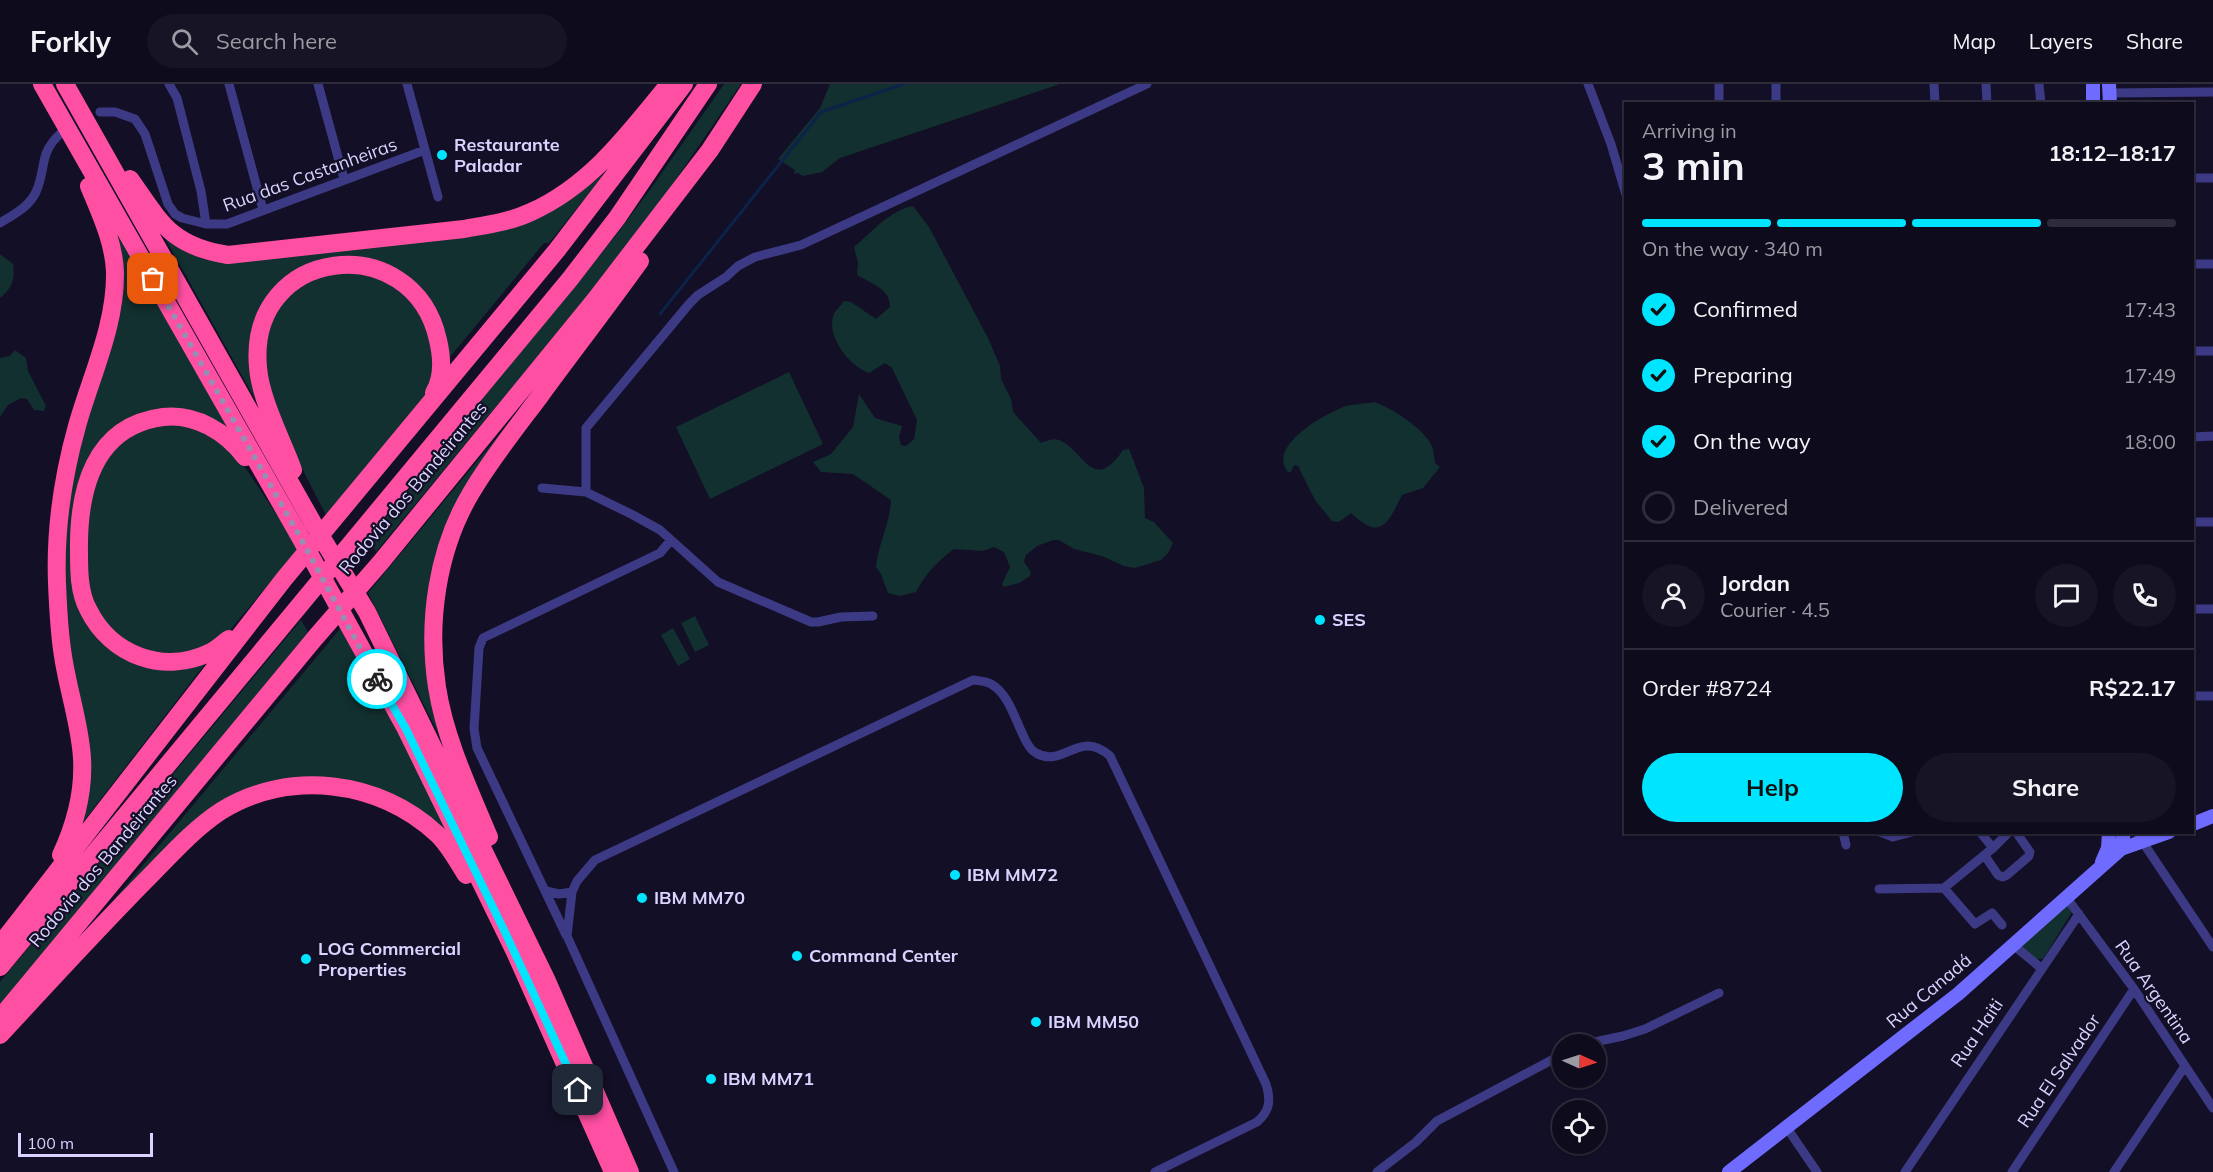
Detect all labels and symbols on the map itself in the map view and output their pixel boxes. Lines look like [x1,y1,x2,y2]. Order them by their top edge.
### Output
street label: Rua das Castanheiras [220,132,400,217]
place label: Restaurante Paladar [454,133,560,177]
marker: Restaurante Paladar [435,148,449,162]
pin [127,253,178,304]
street label: Rodovia dos Bandeirantes [334,396,492,579]
place label: SES [1332,608,1366,631]
marker: SES [1313,613,1327,627]
courier [347,649,407,709]
street label: Rodovia dos Bandeirantes [24,769,182,952]
place label: IBM MM72 [967,863,1058,886]
marker: IBM MM72 [948,868,962,882]
place label: IBM MM70 [654,886,745,909]
marker: IBM MM70 [635,891,649,905]
street label: Rua Argentina [2110,936,2199,1048]
place label: LOG Commercial Properties [318,937,461,981]
place label: Command Center [809,944,959,967]
street label: Rua Canadá [1881,948,1976,1033]
marker: Command Center [790,949,804,963]
marker: LOG Commercial Properties [299,952,313,966]
street label: Rua Haiti [1945,994,2008,1071]
street label: Rua El Salvador [2012,1009,2105,1132]
place label: IBM MM50 [1048,1010,1139,1033]
marker: IBM MM50 [1029,1015,1043,1029]
north arrow [1552,1034,1606,1088]
pin [552,1064,603,1115]
place label: IBM MM71 [723,1067,814,1090]
marker: IBM MM71 [704,1072,718,1086]
scale bar [18,1130,153,1158]

